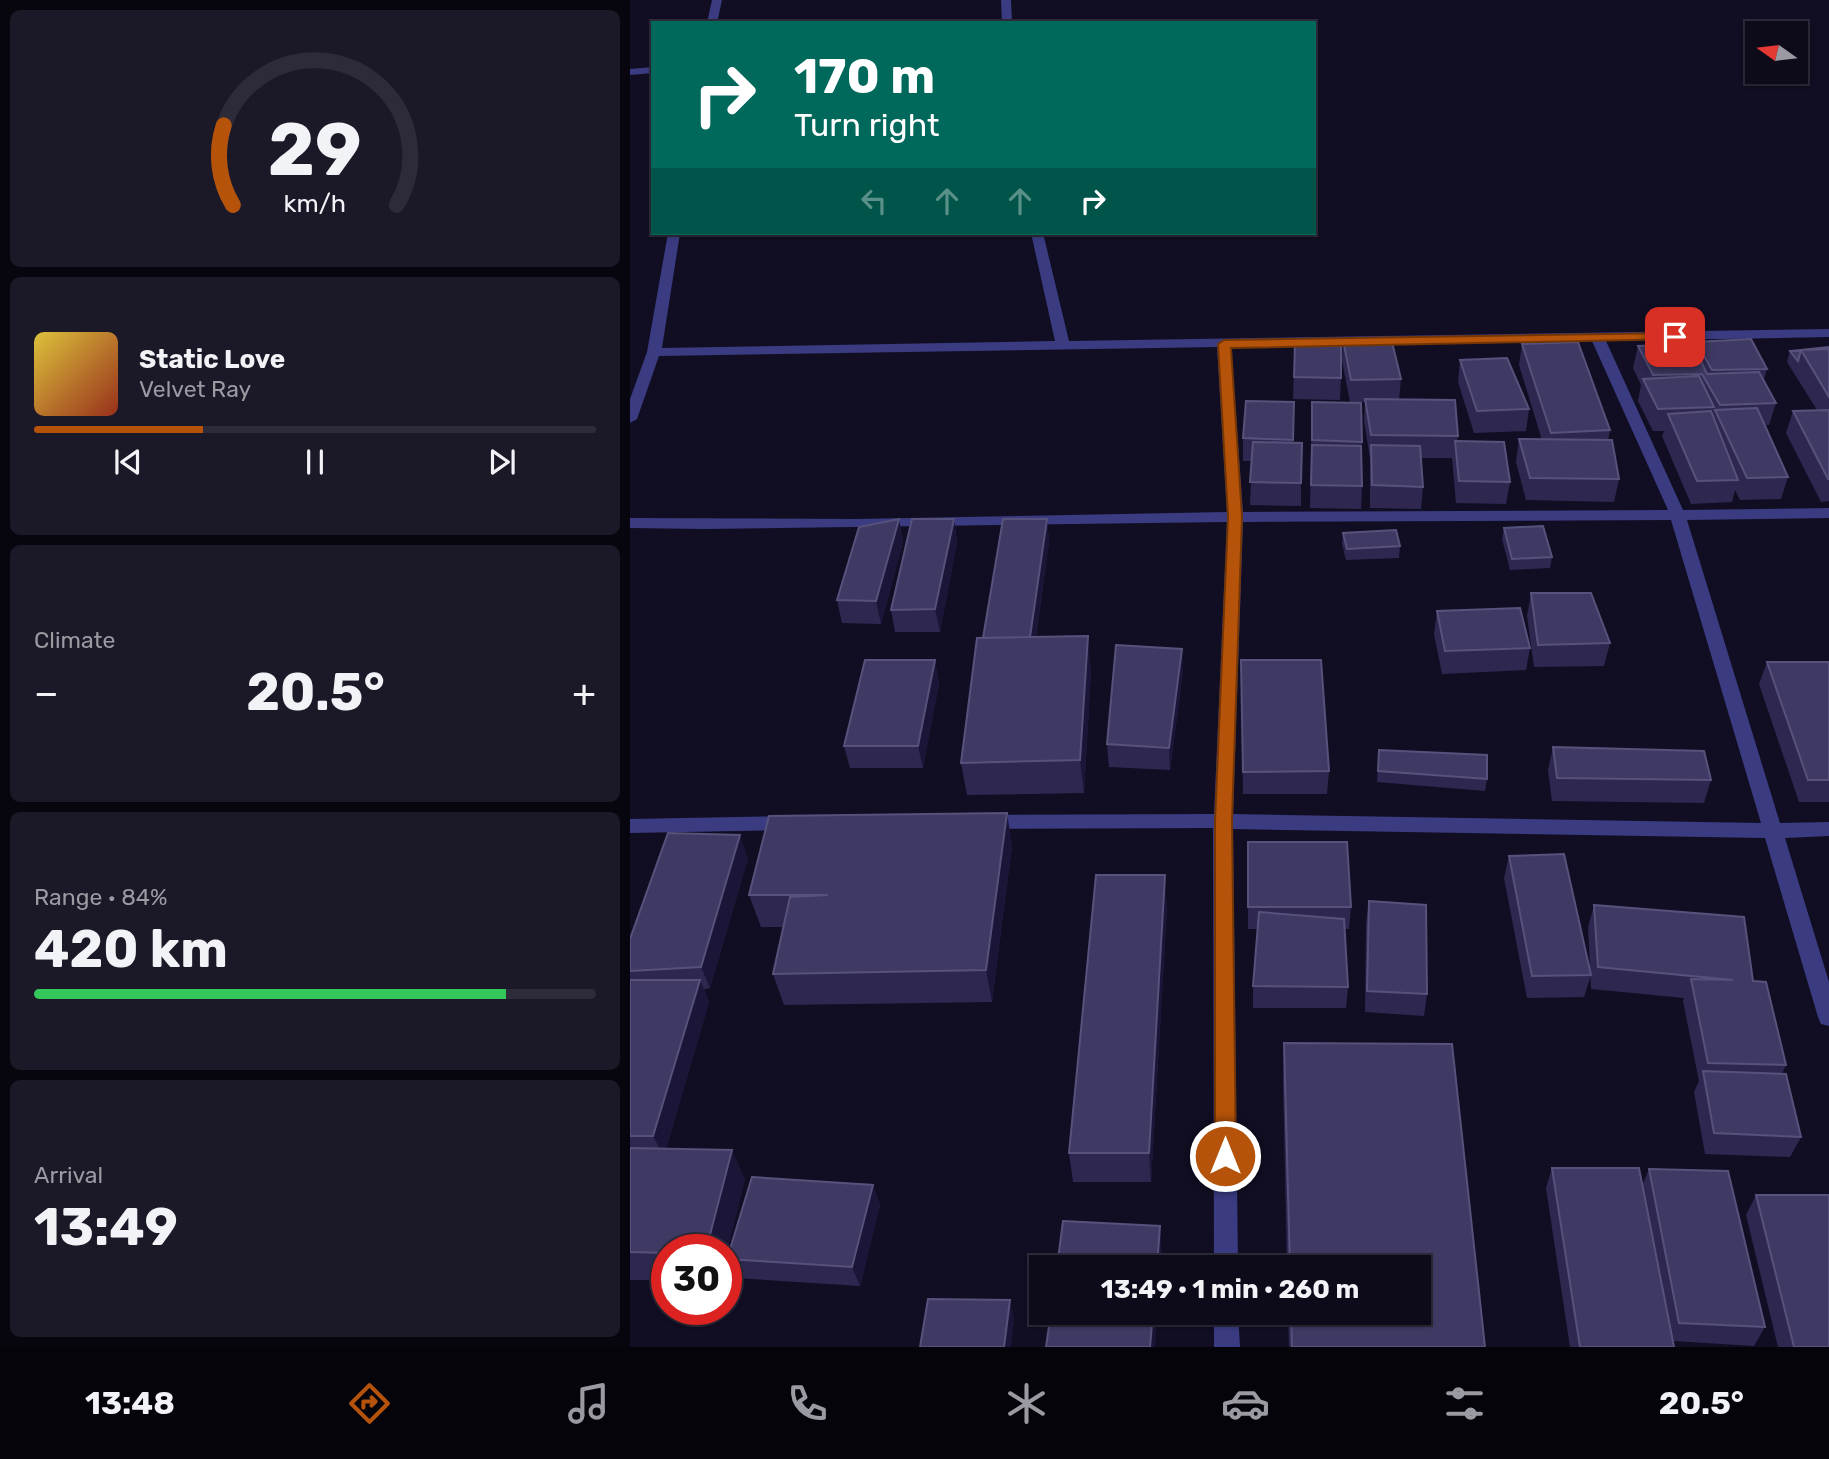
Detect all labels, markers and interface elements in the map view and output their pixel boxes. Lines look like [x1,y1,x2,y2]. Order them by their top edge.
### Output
north arrow [1745,21,1808,84]
map controls [1745,21,1808,84]
text: 170 m [794,47,935,105]
icon: right [679,49,770,140]
text: Turn right [794,106,939,144]
text: 29 [268,107,362,193]
icon: left [855,182,893,220]
icon: ahead [928,182,966,220]
icon: ahead [1001,182,1039,220]
icon: right [1074,182,1112,220]
text: km/h [284,189,346,218]
pin [1645,307,1705,367]
icon: arrive [1656,318,1694,356]
text: Static Love [139,344,285,375]
text: Velvet Ray [139,375,251,403]
icon: previous [109,443,147,481]
icon: pause [296,443,334,481]
icon: next [483,443,521,481]
text: Climate [34,626,115,654]
text: 20.5° [246,661,385,723]
text: − [34,670,59,716]
text: + [572,670,596,716]
text: Range · 84% [34,883,168,911]
text: 420 km [34,918,228,980]
position arrow [1188,1119,1262,1193]
text: Arrival [34,1161,103,1189]
text: 13:49 [34,1196,178,1258]
speed limit sign: 30 [651,1234,742,1325]
text: 13:49 · 1 min · 260 m [1101,1274,1359,1305]
icon: directions [345,1379,394,1428]
icon: music [564,1379,613,1428]
icon: phone [783,1379,832,1428]
icon: climate [1002,1379,1051,1428]
icon: car [1221,1379,1270,1428]
icon: filters [1440,1379,1489,1428]
text: 13:48 [85,1384,175,1422]
text: 20.5° [1659,1384,1744,1422]

